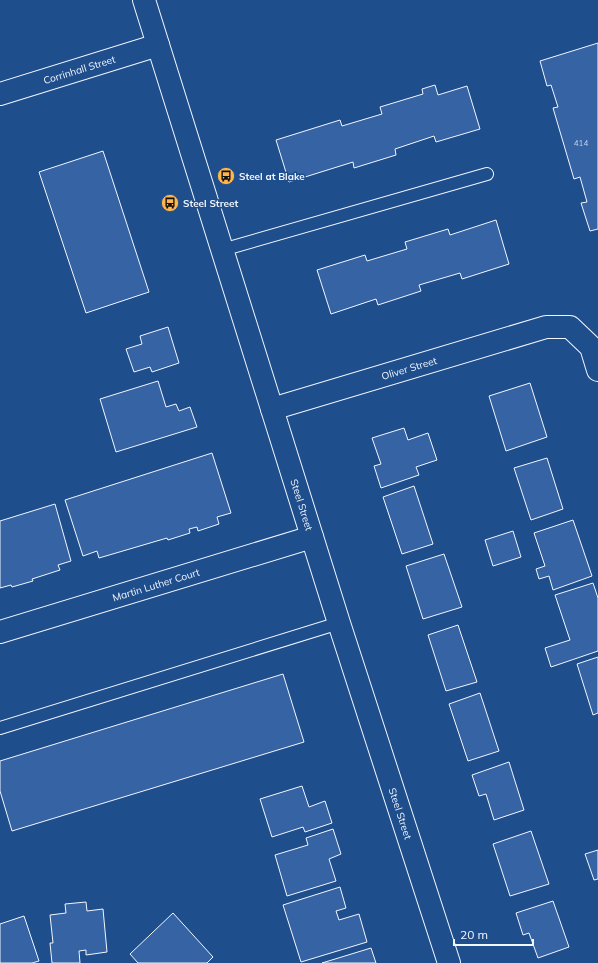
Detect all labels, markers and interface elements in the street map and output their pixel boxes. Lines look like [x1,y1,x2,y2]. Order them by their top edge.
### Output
street label: Corrinhall Street [42,52,117,87]
house number: 414 [574,138,588,148]
bus stop icon: Steel at Blake [216,166,236,186]
place label: Steel at Blake [239,170,305,183]
bus stop icon: Steel Street [160,193,180,213]
place label: Steel Street [183,197,238,210]
street label: Oliver Street [380,353,439,382]
street label: Steel Street [288,477,316,533]
street label: Martin Luther Court [111,565,202,604]
street label: Steel Street [386,786,415,841]
scale bar [454,921,533,947]
text: 20 m [460,927,488,942]

